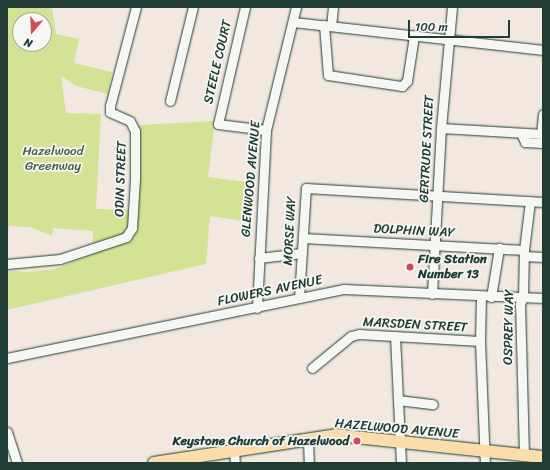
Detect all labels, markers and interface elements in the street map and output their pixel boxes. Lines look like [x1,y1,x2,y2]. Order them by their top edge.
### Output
north arrow [12,12,52,52]
scale bar [410,12,512,38]
text: 100 m [415,16,448,38]
street label: STEELE COURT [201,19,235,105]
text: N [22,33,35,53]
street label: GERTRUDE STREET [416,94,438,204]
street label: GLENWOOD AVENUE [238,120,264,238]
street label: ODIN STREET [112,140,130,218]
park label: Hazelwood Greenway [22,144,84,175]
street label: MORSE WAY [280,196,300,266]
street label: DOLPHIN WAY [374,221,454,241]
place label: Fire Station Number 13 [418,252,487,283]
marker: Fire Station Number 13 [405,262,415,272]
street label: FLOWERS AVENUE [216,272,324,310]
street label: OSPREY WAY [501,290,517,364]
street label: MARSDEN STREET [362,314,468,336]
street label: HAZELWOOD AVENUE [334,416,460,442]
place label: Keystone Church of Hazelwood [172,433,349,449]
marker: Keystone Church of Hazelwood [352,436,362,446]

